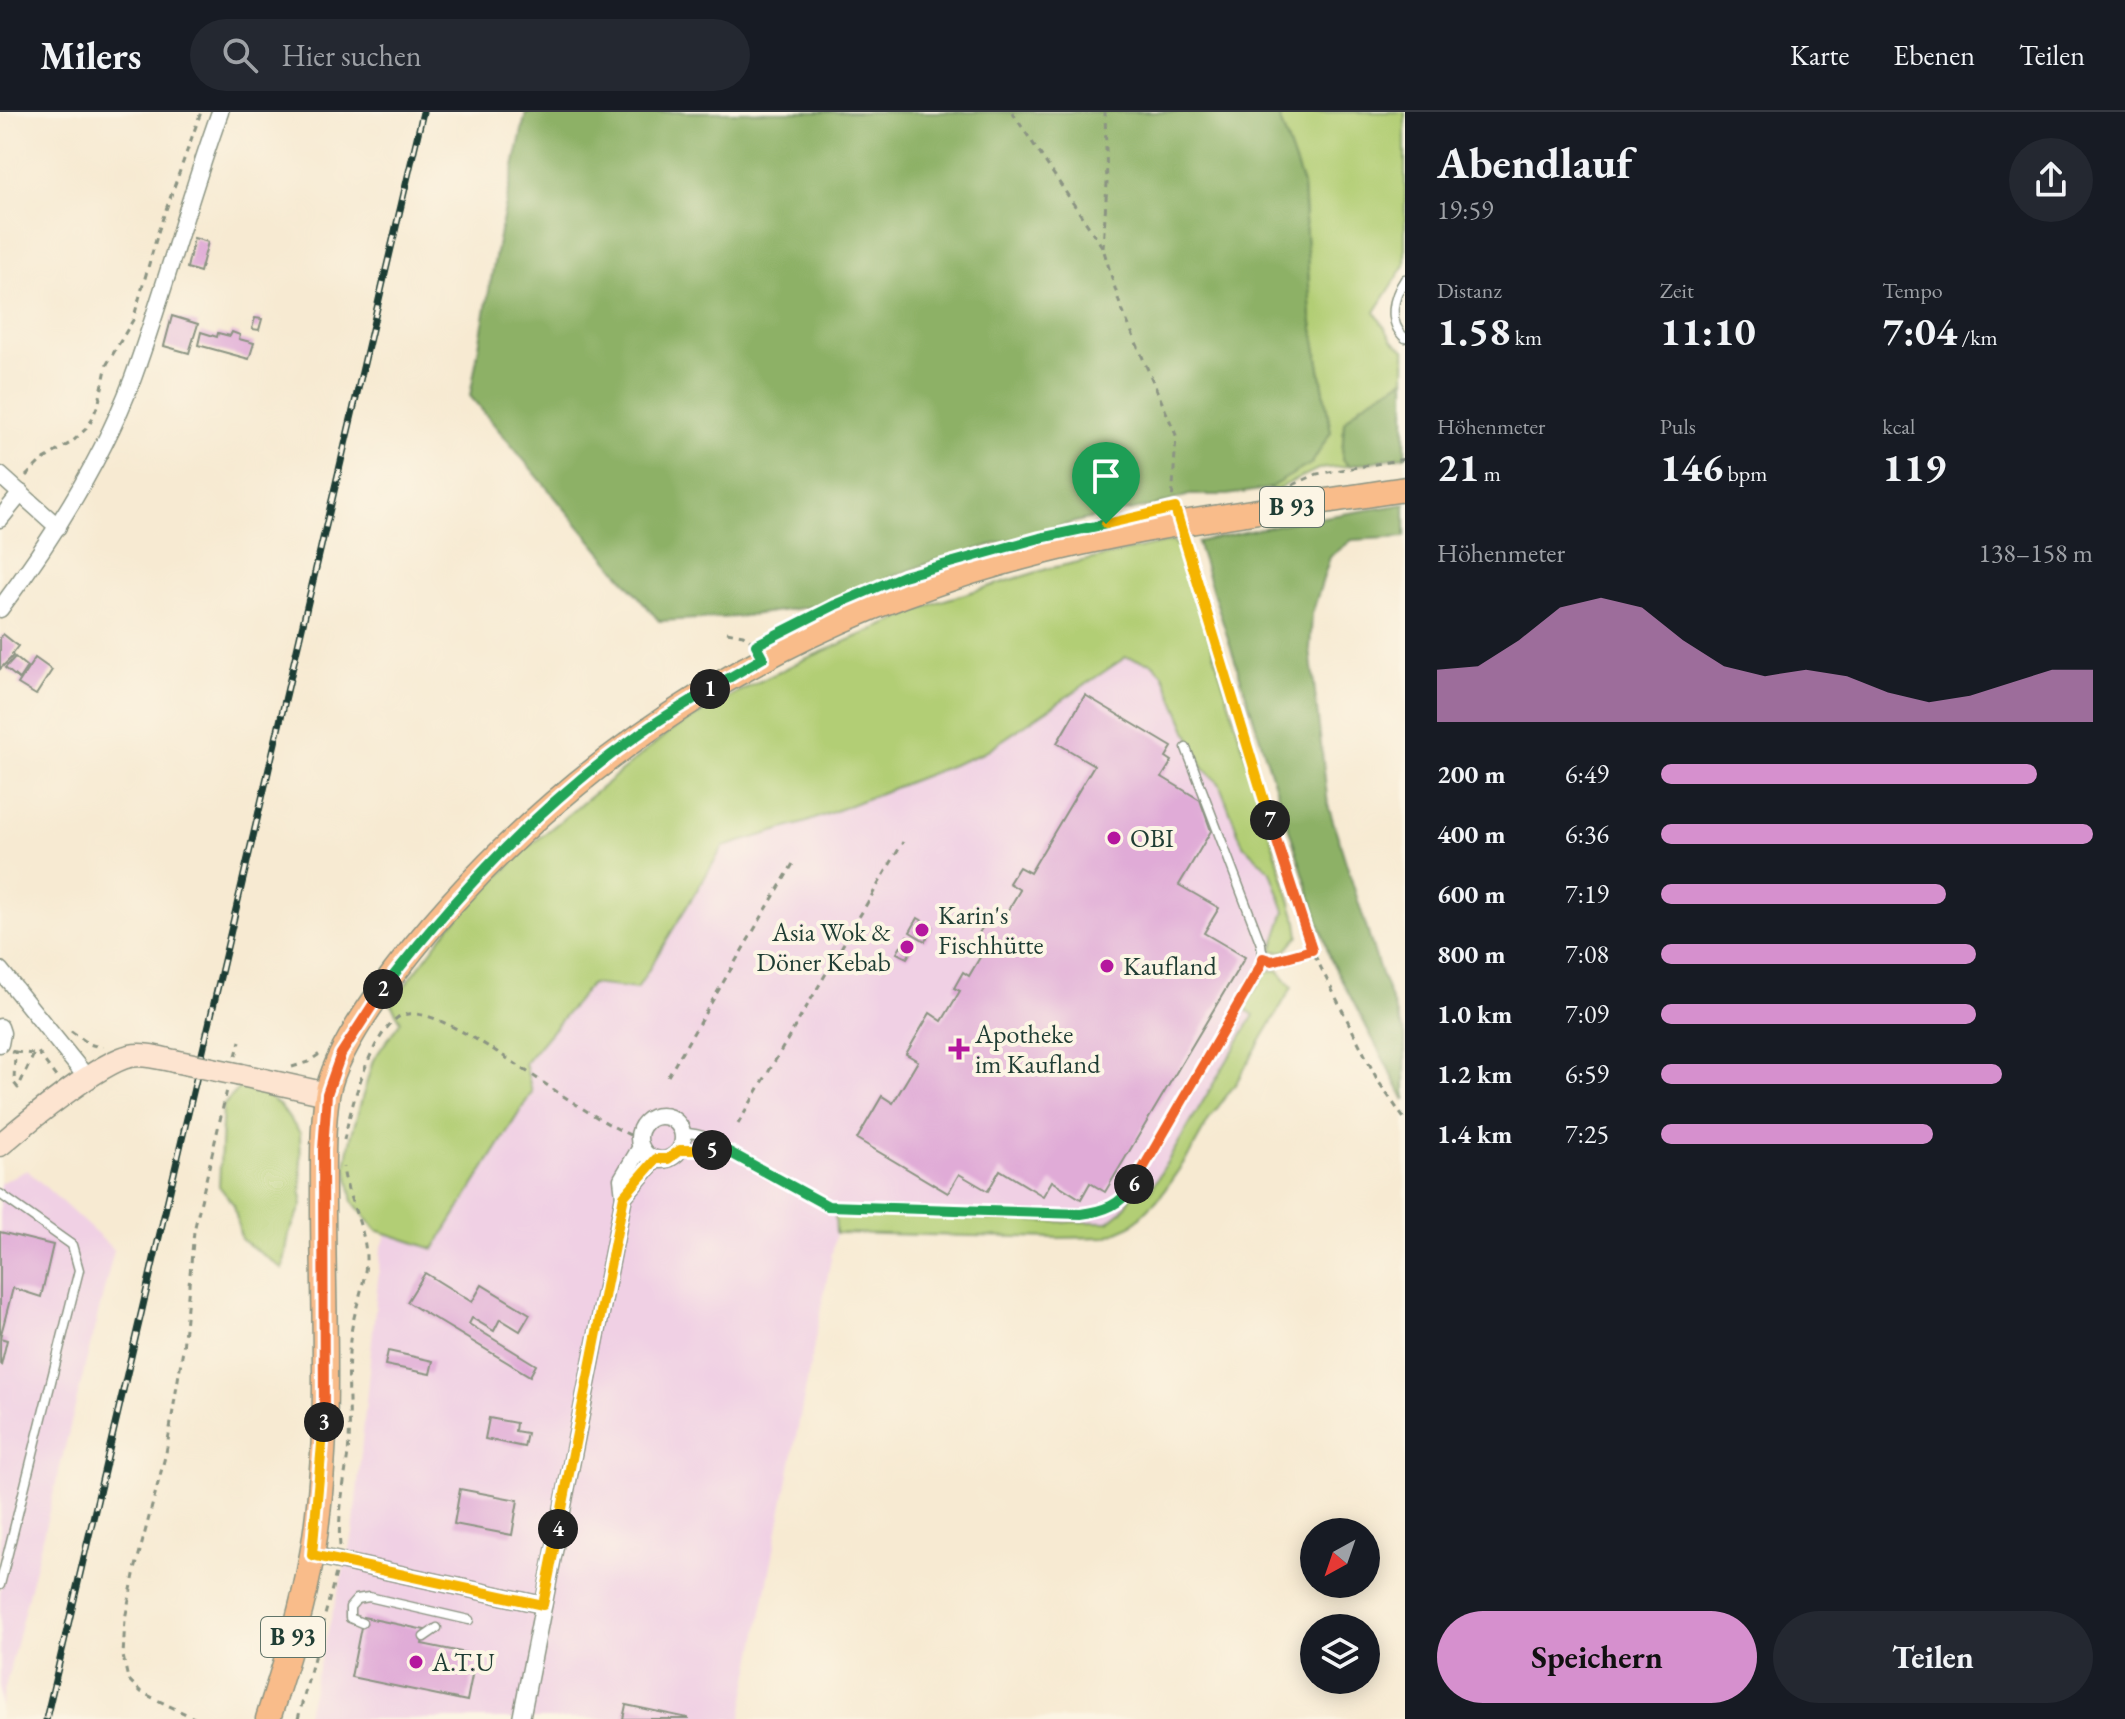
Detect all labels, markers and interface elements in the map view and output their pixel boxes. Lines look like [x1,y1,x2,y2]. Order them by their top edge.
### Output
search box [190,19,750,91]
text: Milers [40,31,142,80]
icon: search [218,33,262,77]
text: Hier suchen [282,36,422,75]
text: Karte [1790,37,1849,73]
text: Ebenen [1893,37,1975,73]
text: Teilen [2019,37,2085,73]
text: Abendlauf [1437,134,1632,191]
button: share [2009,138,2093,222]
text: 19:59 [1437,193,1493,227]
text: Distanz [1437,276,1502,305]
text: Zeit [1660,276,1694,305]
text: Tempo [1882,276,1943,305]
text: 1.58 [1437,305,1510,357]
text: 11:10 [1660,305,1756,357]
text: 7:04 [1882,305,1957,357]
text: km [1510,323,1542,352]
text: /km [1957,323,1998,352]
text: Höhenmeter [1437,412,1545,441]
text: Puls [1660,412,1696,441]
text: kcal [1882,412,1915,441]
text: 21 [1437,441,1479,493]
text: 146 [1660,441,1723,493]
text: 119 [1882,441,1946,493]
pin [1072,442,1140,524]
icon: arrive [1084,454,1128,498]
text: m [1479,459,1501,488]
text: bpm [1723,459,1767,488]
road number: B 93 [1260,487,1324,527]
text: Höhenmeter [1437,536,1565,570]
text: 138–158 m [1978,536,2093,570]
pin: 1 [690,669,730,709]
text: 1 [704,674,716,703]
text: 200 m [1437,757,1505,791]
text: 6:49 [1565,757,1609,791]
pin: 7 [1250,800,1290,840]
text: 7 [1264,805,1276,834]
text: 400 m [1437,817,1505,851]
text: 6:36 [1565,817,1609,851]
place label: OBI [1130,821,1174,855]
marker: OBI [1105,829,1123,847]
text: 600 m [1437,877,1505,911]
text: 7:19 [1565,877,1609,911]
place label: Karin's Fischhütte [938,898,1044,962]
place label: Asia Wok & Döner Kebab [756,915,891,979]
marker: Karin's Fischhütte [913,921,931,939]
text: 800 m [1437,937,1505,971]
text: 7:08 [1565,937,1609,971]
marker: Asia Wok & Döner Kebab [898,938,916,956]
place label: Kaufland [1123,949,1217,983]
marker: Kaufland [1098,957,1116,975]
pin: 2 [363,969,403,1009]
text: 2 [377,974,389,1003]
text: 1.0 km [1437,997,1512,1031]
text: 7:09 [1565,997,1609,1031]
place label: Apotheke im Kaufland [974,1017,1101,1081]
marker: Apotheke im Kaufland [950,1040,968,1058]
text: 1.2 km [1437,1057,1512,1091]
text: 6:59 [1565,1057,1609,1091]
text: 1.4 km [1437,1117,1512,1151]
text: 7:25 [1565,1117,1609,1151]
pin: 5 [692,1130,732,1170]
text: 5 [706,1135,718,1164]
pin: 6 [1114,1164,1154,1204]
text: 6 [1128,1169,1140,1198]
pin: 3 [304,1402,344,1442]
text: 3 [318,1407,330,1436]
pin: 4 [538,1509,578,1549]
text: 4 [552,1514,564,1543]
north arrow [1300,1518,1380,1598]
map controls [1300,1518,1380,1694]
button: Speichern [1437,1611,1757,1703]
button: Teilen [1773,1611,2093,1703]
button: layers [1300,1614,1380,1694]
road number: B 93 [261,1617,325,1657]
place label: A.T.U [431,1645,495,1679]
marker: A.T.U [407,1653,425,1671]

